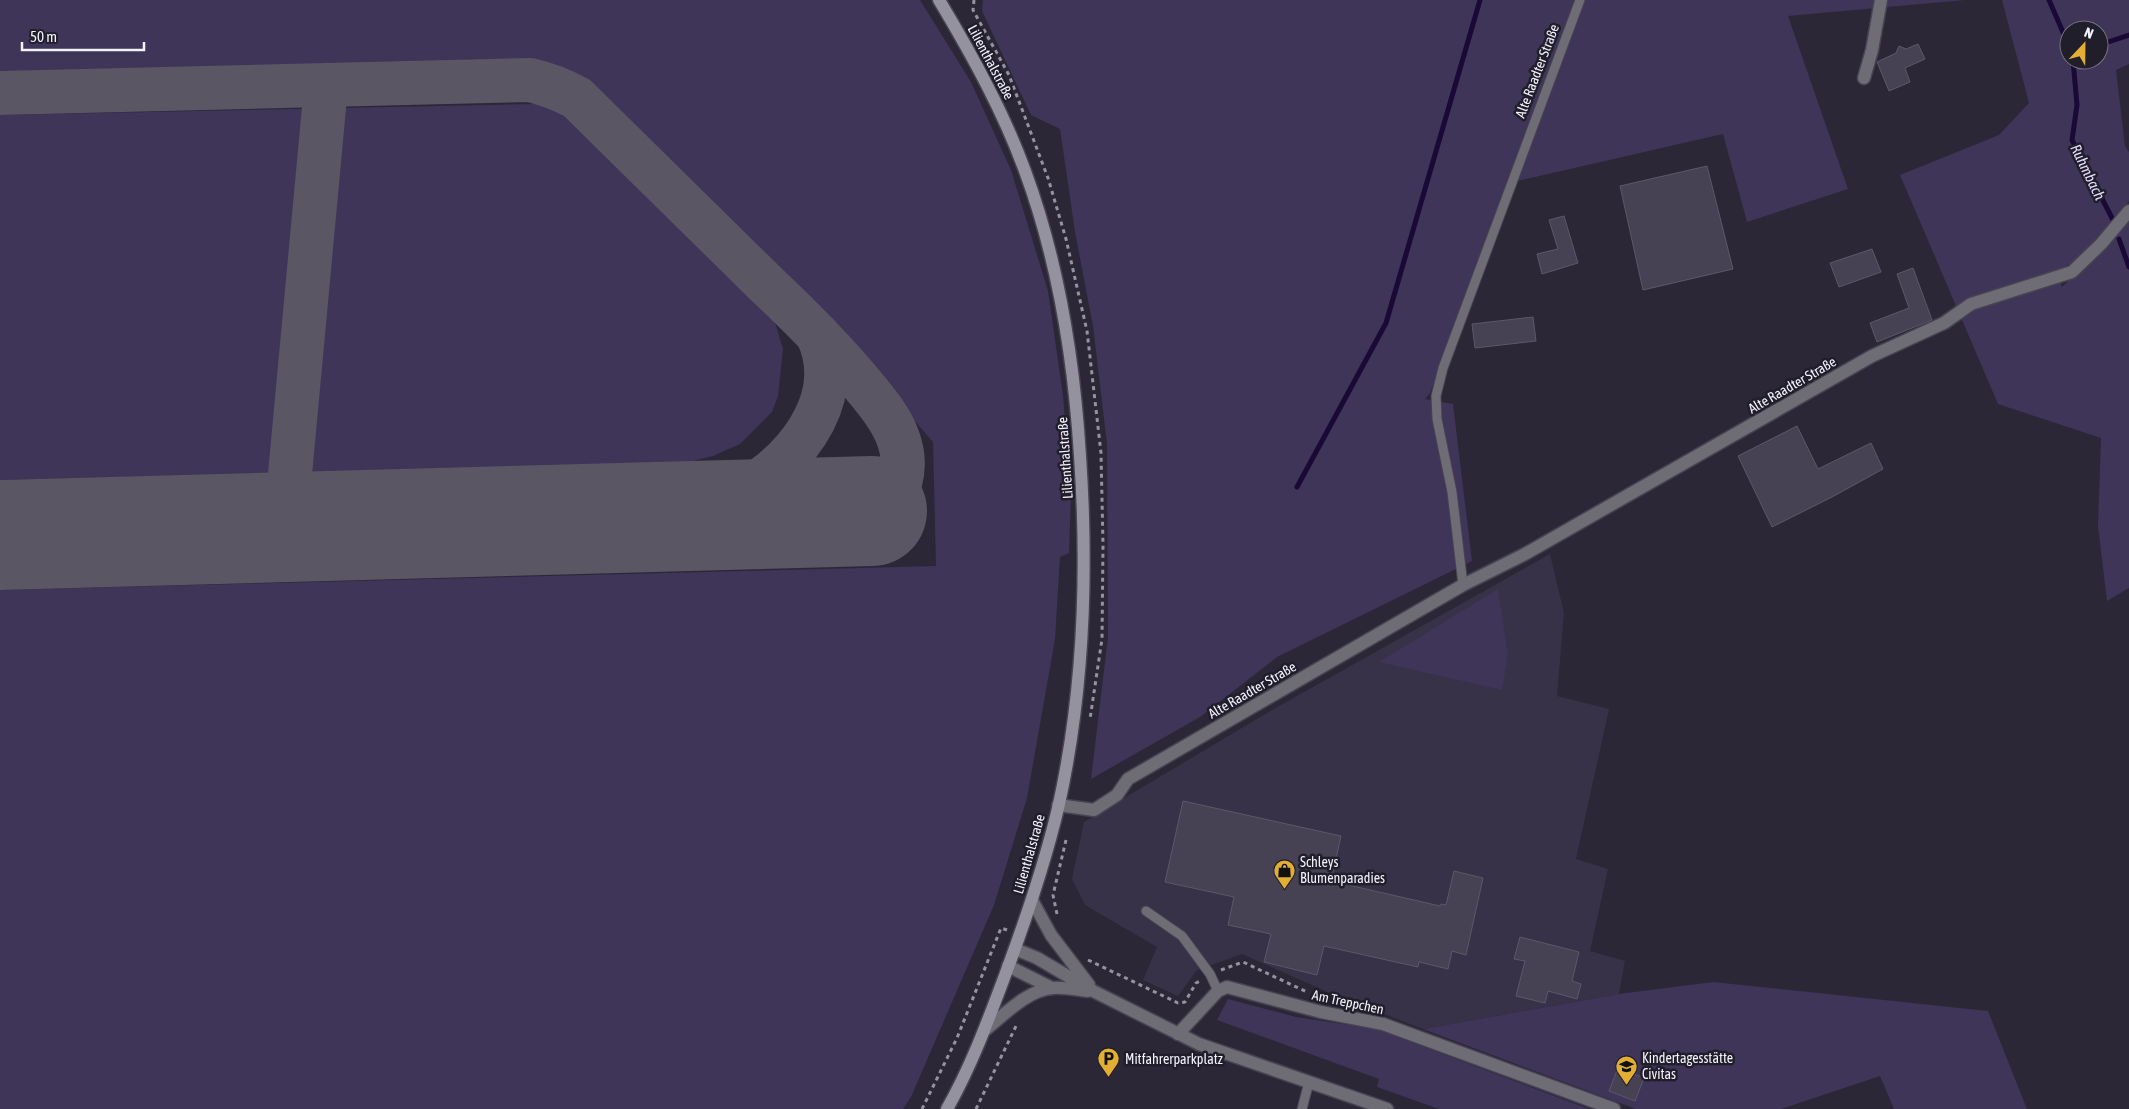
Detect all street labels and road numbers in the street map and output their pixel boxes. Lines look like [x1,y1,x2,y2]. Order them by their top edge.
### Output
street label: Lilienthalstraße [965,22,1017,102]
street label: Alte Raadter Straße [1512,22,1562,120]
street label: Alte Raadter Straße [1745,353,1839,417]
street label: Lilienthalstraße [1054,417,1076,499]
street label: Alte Raadter Straße [1205,658,1299,722]
street label: Lilienthalstraße [1010,812,1048,896]
street label: Am Treppchen [1311,987,1385,1017]

